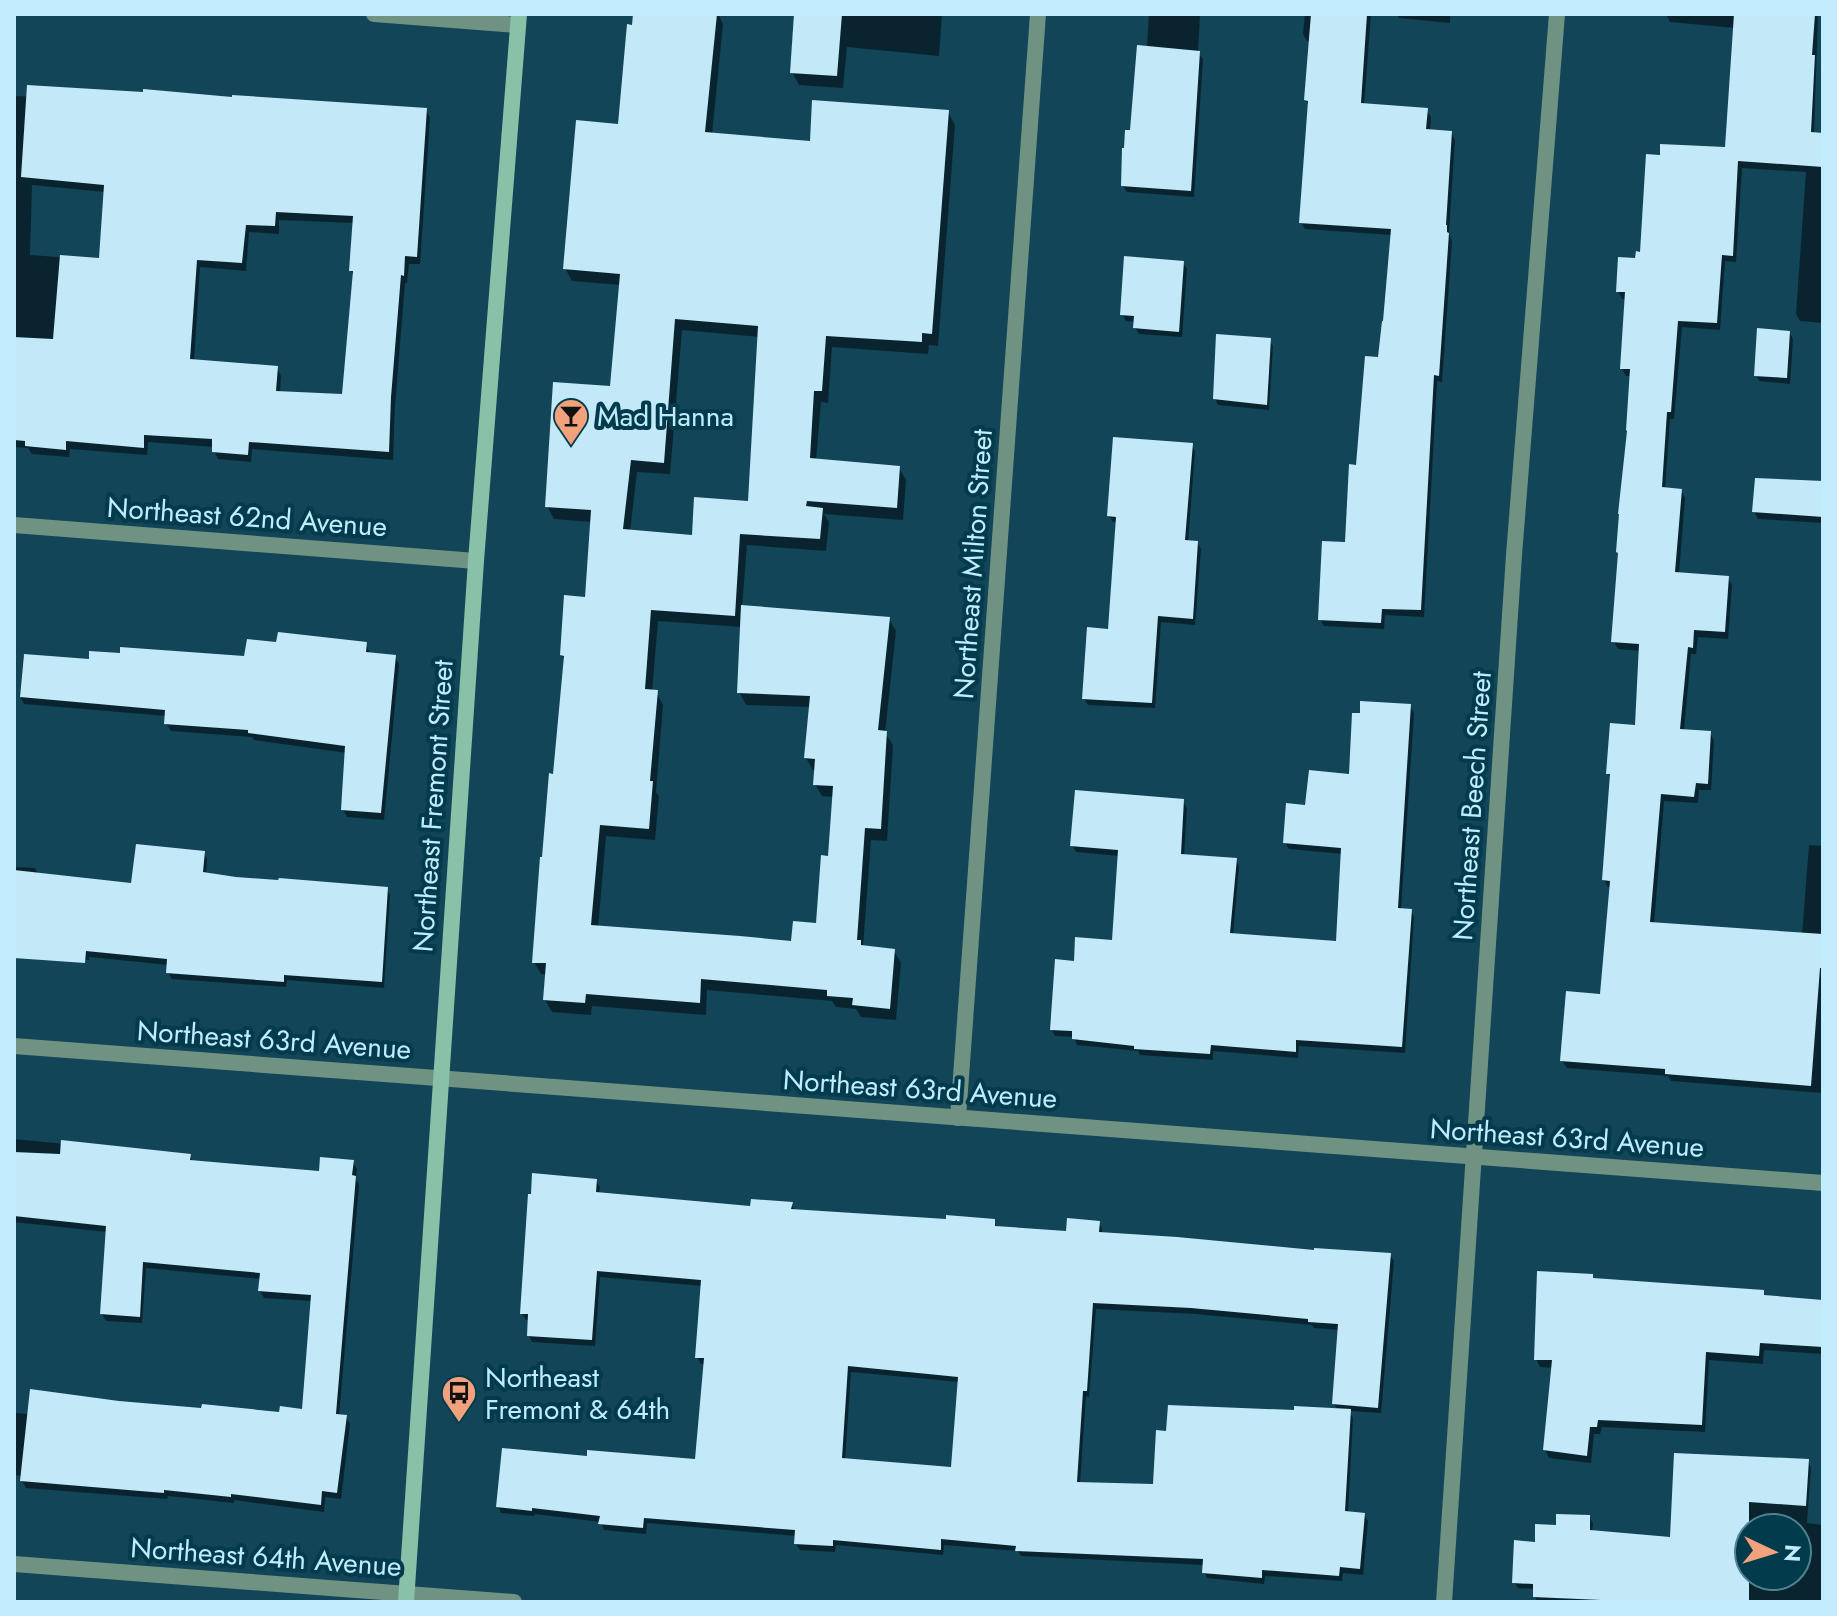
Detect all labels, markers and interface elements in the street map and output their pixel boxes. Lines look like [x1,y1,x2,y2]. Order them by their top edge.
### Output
place label: Mad Hanna [597,396,734,437]
bar icon: Mad Hanna [552,397,590,447]
street label: Northeast Milton Street [943,427,1003,700]
street label: Northeast 62nd Avenue [106,487,388,547]
street label: Northeast Fremont Street [402,658,464,954]
street label: Northeast Beech Street [1442,670,1502,942]
street label: Northeast 63rd Avenue [135,1010,413,1070]
street label: Northeast 63rd Avenue [781,1059,1059,1119]
street label: Northeast 63rd Avenue [1428,1108,1706,1168]
place label: Northeast Fremont & 64th [485,1357,670,1430]
bus stop icon: Northeast Fremont & 64th [440,1374,478,1424]
north arrow [1733,1512,1813,1592]
street label: Northeast 64th Avenue [129,1527,403,1587]
text: N [1776,1544,1810,1563]

